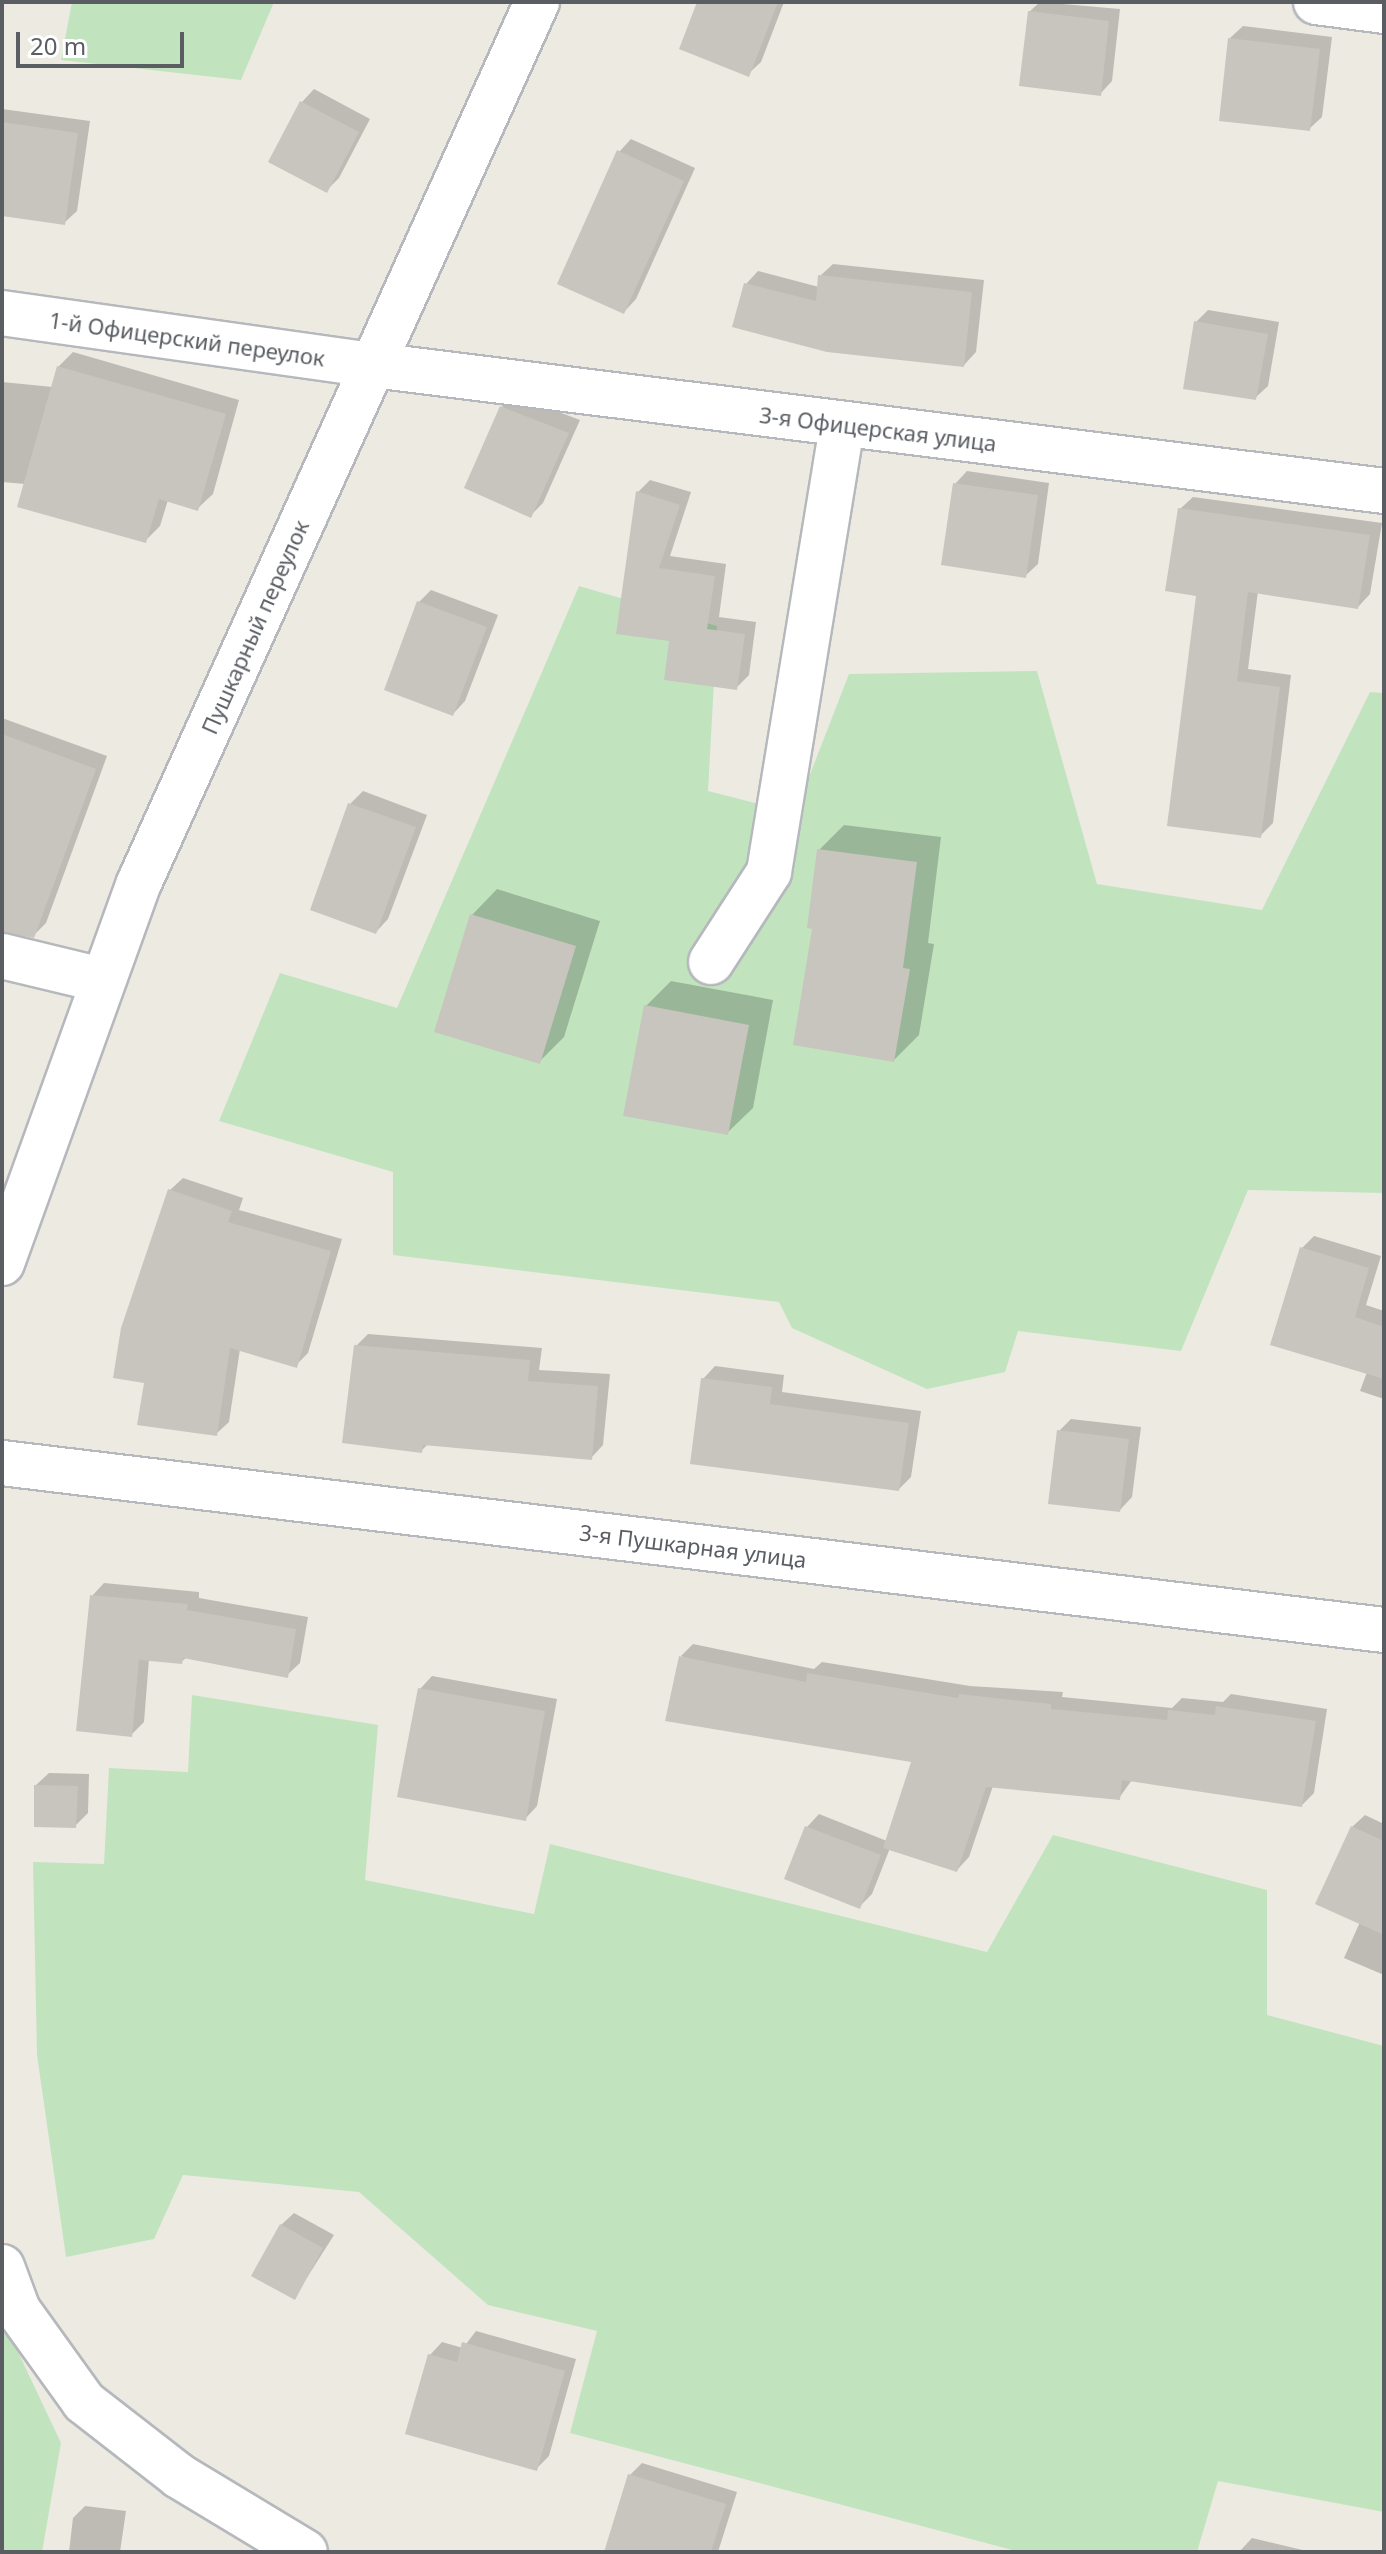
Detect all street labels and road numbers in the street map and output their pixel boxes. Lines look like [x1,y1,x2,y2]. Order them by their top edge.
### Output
street label: 1-й Офицерский переулок [47,307,327,371]
street label: 3-я Офицерская улица [758,401,998,457]
street label: Пушкарный переулок [196,516,314,738]
street label: 3-я Пушкарная улица [578,1519,808,1573]

